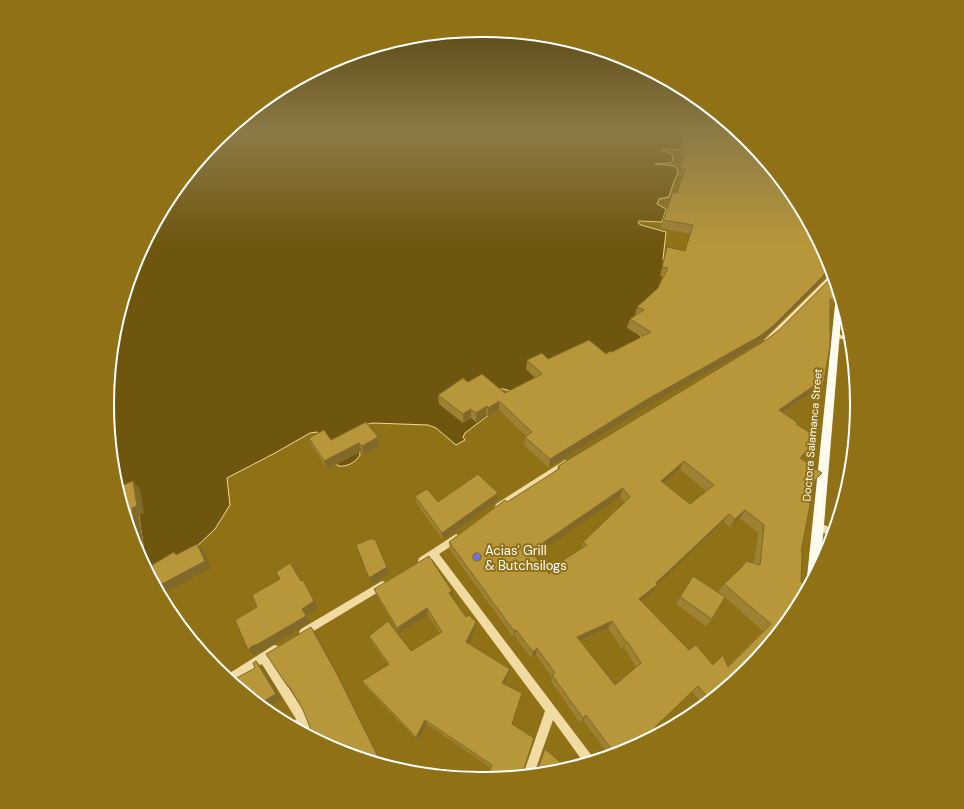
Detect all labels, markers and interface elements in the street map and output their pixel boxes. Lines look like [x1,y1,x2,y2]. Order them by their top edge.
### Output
street label: Doctora Salamanca Street [799,368,825,502]
place label: Acias' Grill & Butchsilogs [485,542,567,574]
marker: Acias' Grill & Butchsilogs [472,552,482,562]

